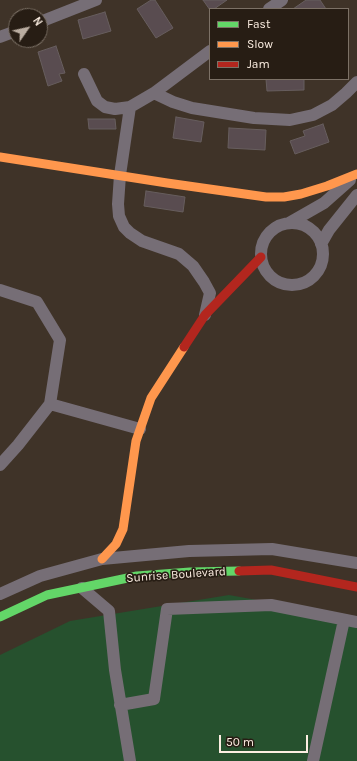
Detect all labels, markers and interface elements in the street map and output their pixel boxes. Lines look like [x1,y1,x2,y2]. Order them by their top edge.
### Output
north arrow [8,8,48,48]
legend [209,8,349,80]
text: N [30,15,45,28]
text: Fast [247,17,270,31]
text: Slow [247,37,273,51]
text: Jam [247,57,270,71]
street label: Sunrise Boulevard [126,564,226,586]
scale bar [221,727,310,753]
text: 50 m [226,735,254,749]

